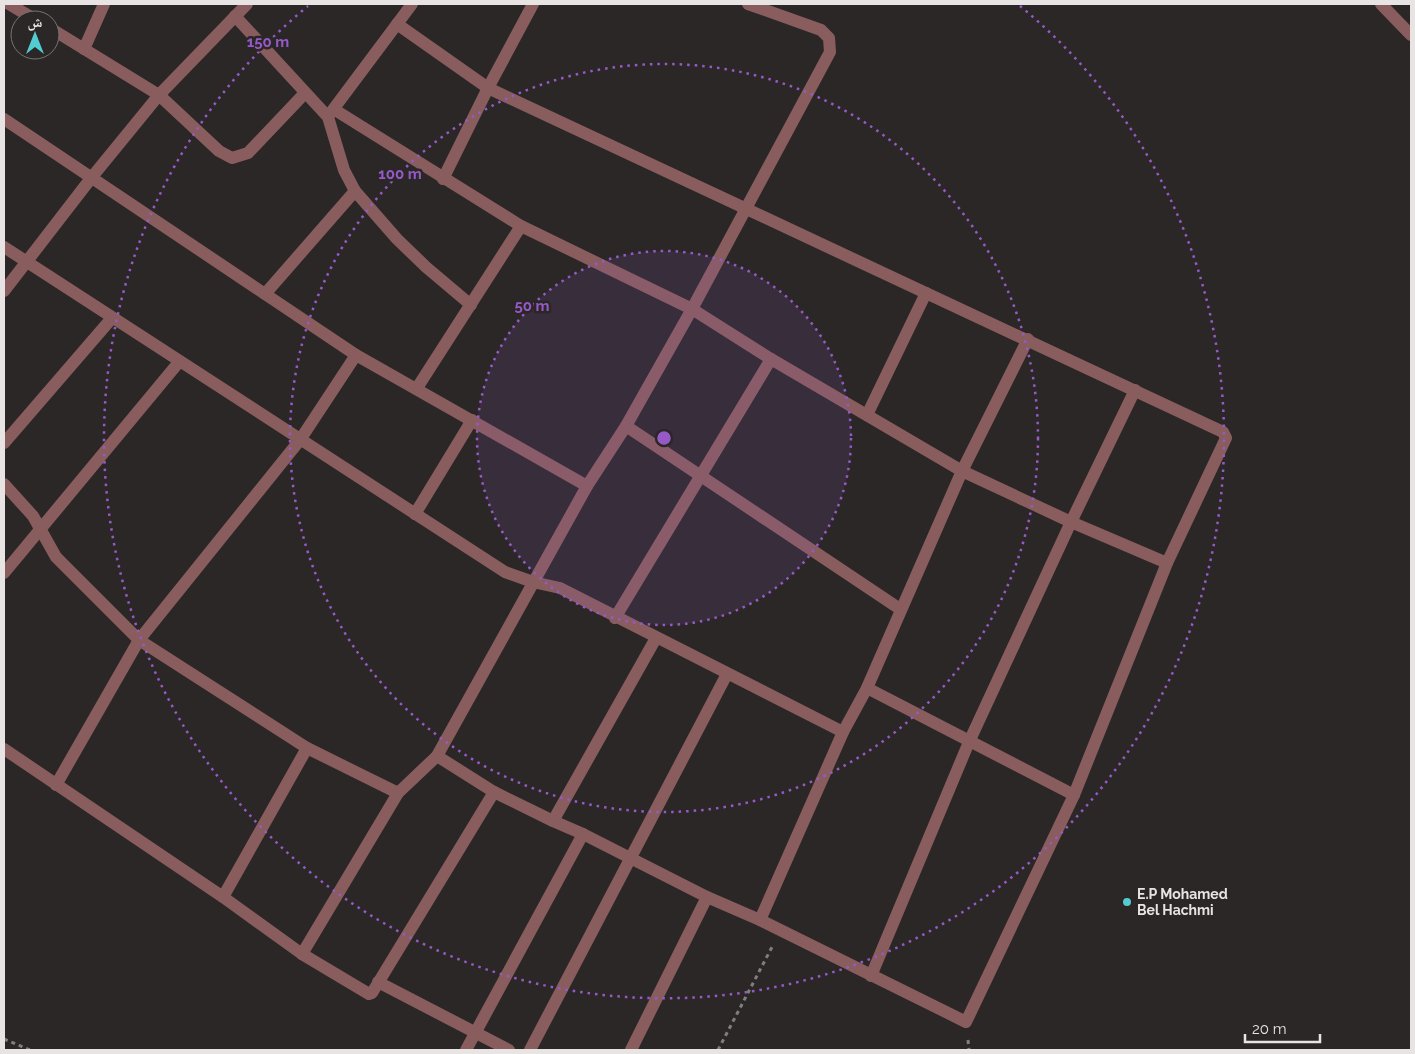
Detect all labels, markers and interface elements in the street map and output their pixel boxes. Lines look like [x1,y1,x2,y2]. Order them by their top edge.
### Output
north arrow [10,10,60,60]
text: ش [28,14,43,31]
text: 150 m [247,33,289,51]
text: 100 m [378,165,422,183]
text: 50 m [514,297,550,315]
centre of rings [655,429,673,447]
place label: E.P Mohamed Bel Hachmi [1137,886,1228,918]
marker: E.P Mohamed Bel Hachmi [1121,896,1133,908]
scale bar [1245,1012,1320,1044]
text: 20 m [1252,1020,1287,1038]

